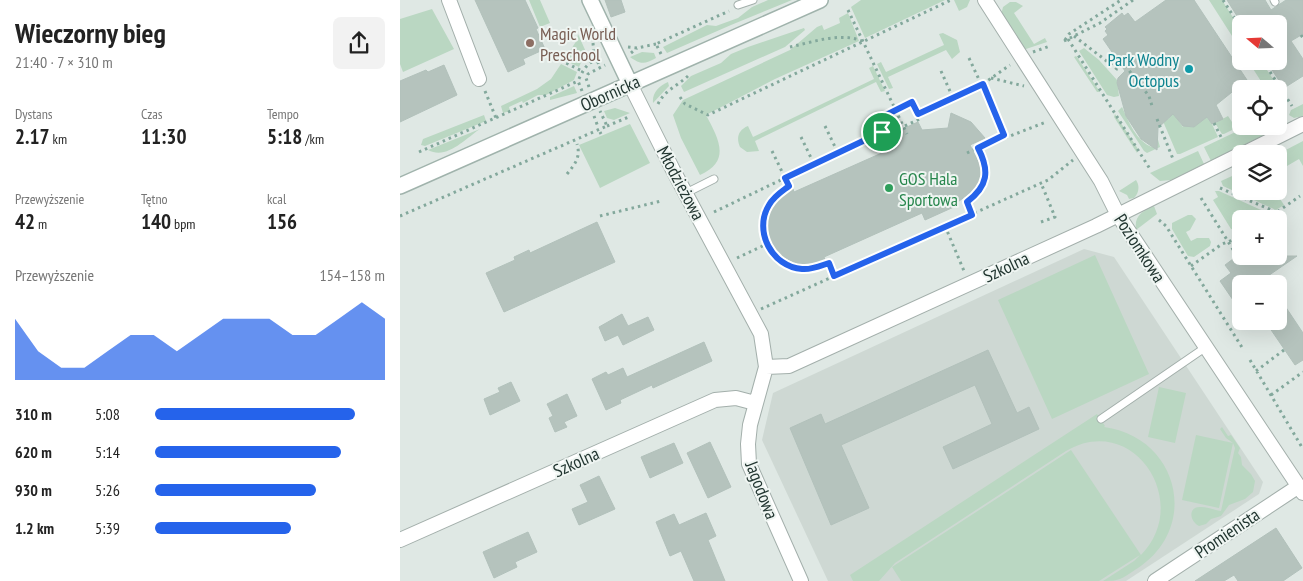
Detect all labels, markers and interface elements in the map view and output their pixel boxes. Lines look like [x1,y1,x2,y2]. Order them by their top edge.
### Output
text: Wieczorny bieg [15,14,166,51]
north arrow [1232,15,1288,70]
map controls [1232,15,1287,330]
button: share [333,17,385,69]
place label: Magic World Preschool [540,22,616,66]
marker: Magic World Preschool [524,37,536,49]
place label: Park Wodny Octopus [1107,48,1179,92]
text: 21:40 · 7 × 310 m [15,52,113,72]
marker: Park Wodny Octopus [1183,63,1195,75]
street label: Obornicka [577,70,643,116]
button: locate [1232,80,1287,135]
text: Dystans [15,105,53,123]
text: Czas [141,105,163,123]
text: Tempo [267,105,299,123]
pin [861,111,903,153]
icon: arrive [868,118,896,146]
text: 2.17 [15,123,50,150]
text: 11:30 [141,123,186,150]
text: 5:18 [267,123,302,150]
text: km [50,130,67,148]
text: /km [302,130,324,148]
street label: Młodzieżowa [652,142,710,224]
button: layers [1232,145,1287,200]
place label: GOS Hala Sportowa [899,167,958,211]
marker: GOS Hala Sportowa [883,182,895,194]
text: Przewyższenie [15,190,84,208]
text: Tętno [141,190,168,208]
text: kcal [267,190,286,208]
text: 42 [15,208,35,235]
text: 140 [141,208,171,235]
text: 156 [267,208,297,235]
street label: Poziomkowa [1109,209,1171,287]
button: + [1232,210,1287,265]
text: m [35,215,47,233]
text: bpm [171,215,195,233]
street label: Szkolna [979,246,1033,288]
text: Przewyższenie [15,265,94,285]
text: 154–158 m [320,265,385,285]
button: − [1232,275,1287,330]
text: 310 m [15,404,52,424]
text: 5:08 [95,404,120,424]
text: 620 m [15,442,52,462]
text: 5:14 [95,442,120,462]
street label: Szkolna [549,442,603,482]
street label: Jagodowa [740,457,784,522]
text: 930 m [15,480,52,500]
text: 5:26 [95,480,120,500]
street label: Promienista [1190,503,1264,563]
text: 1.2 km [15,518,54,538]
text: 5:39 [95,518,120,538]

